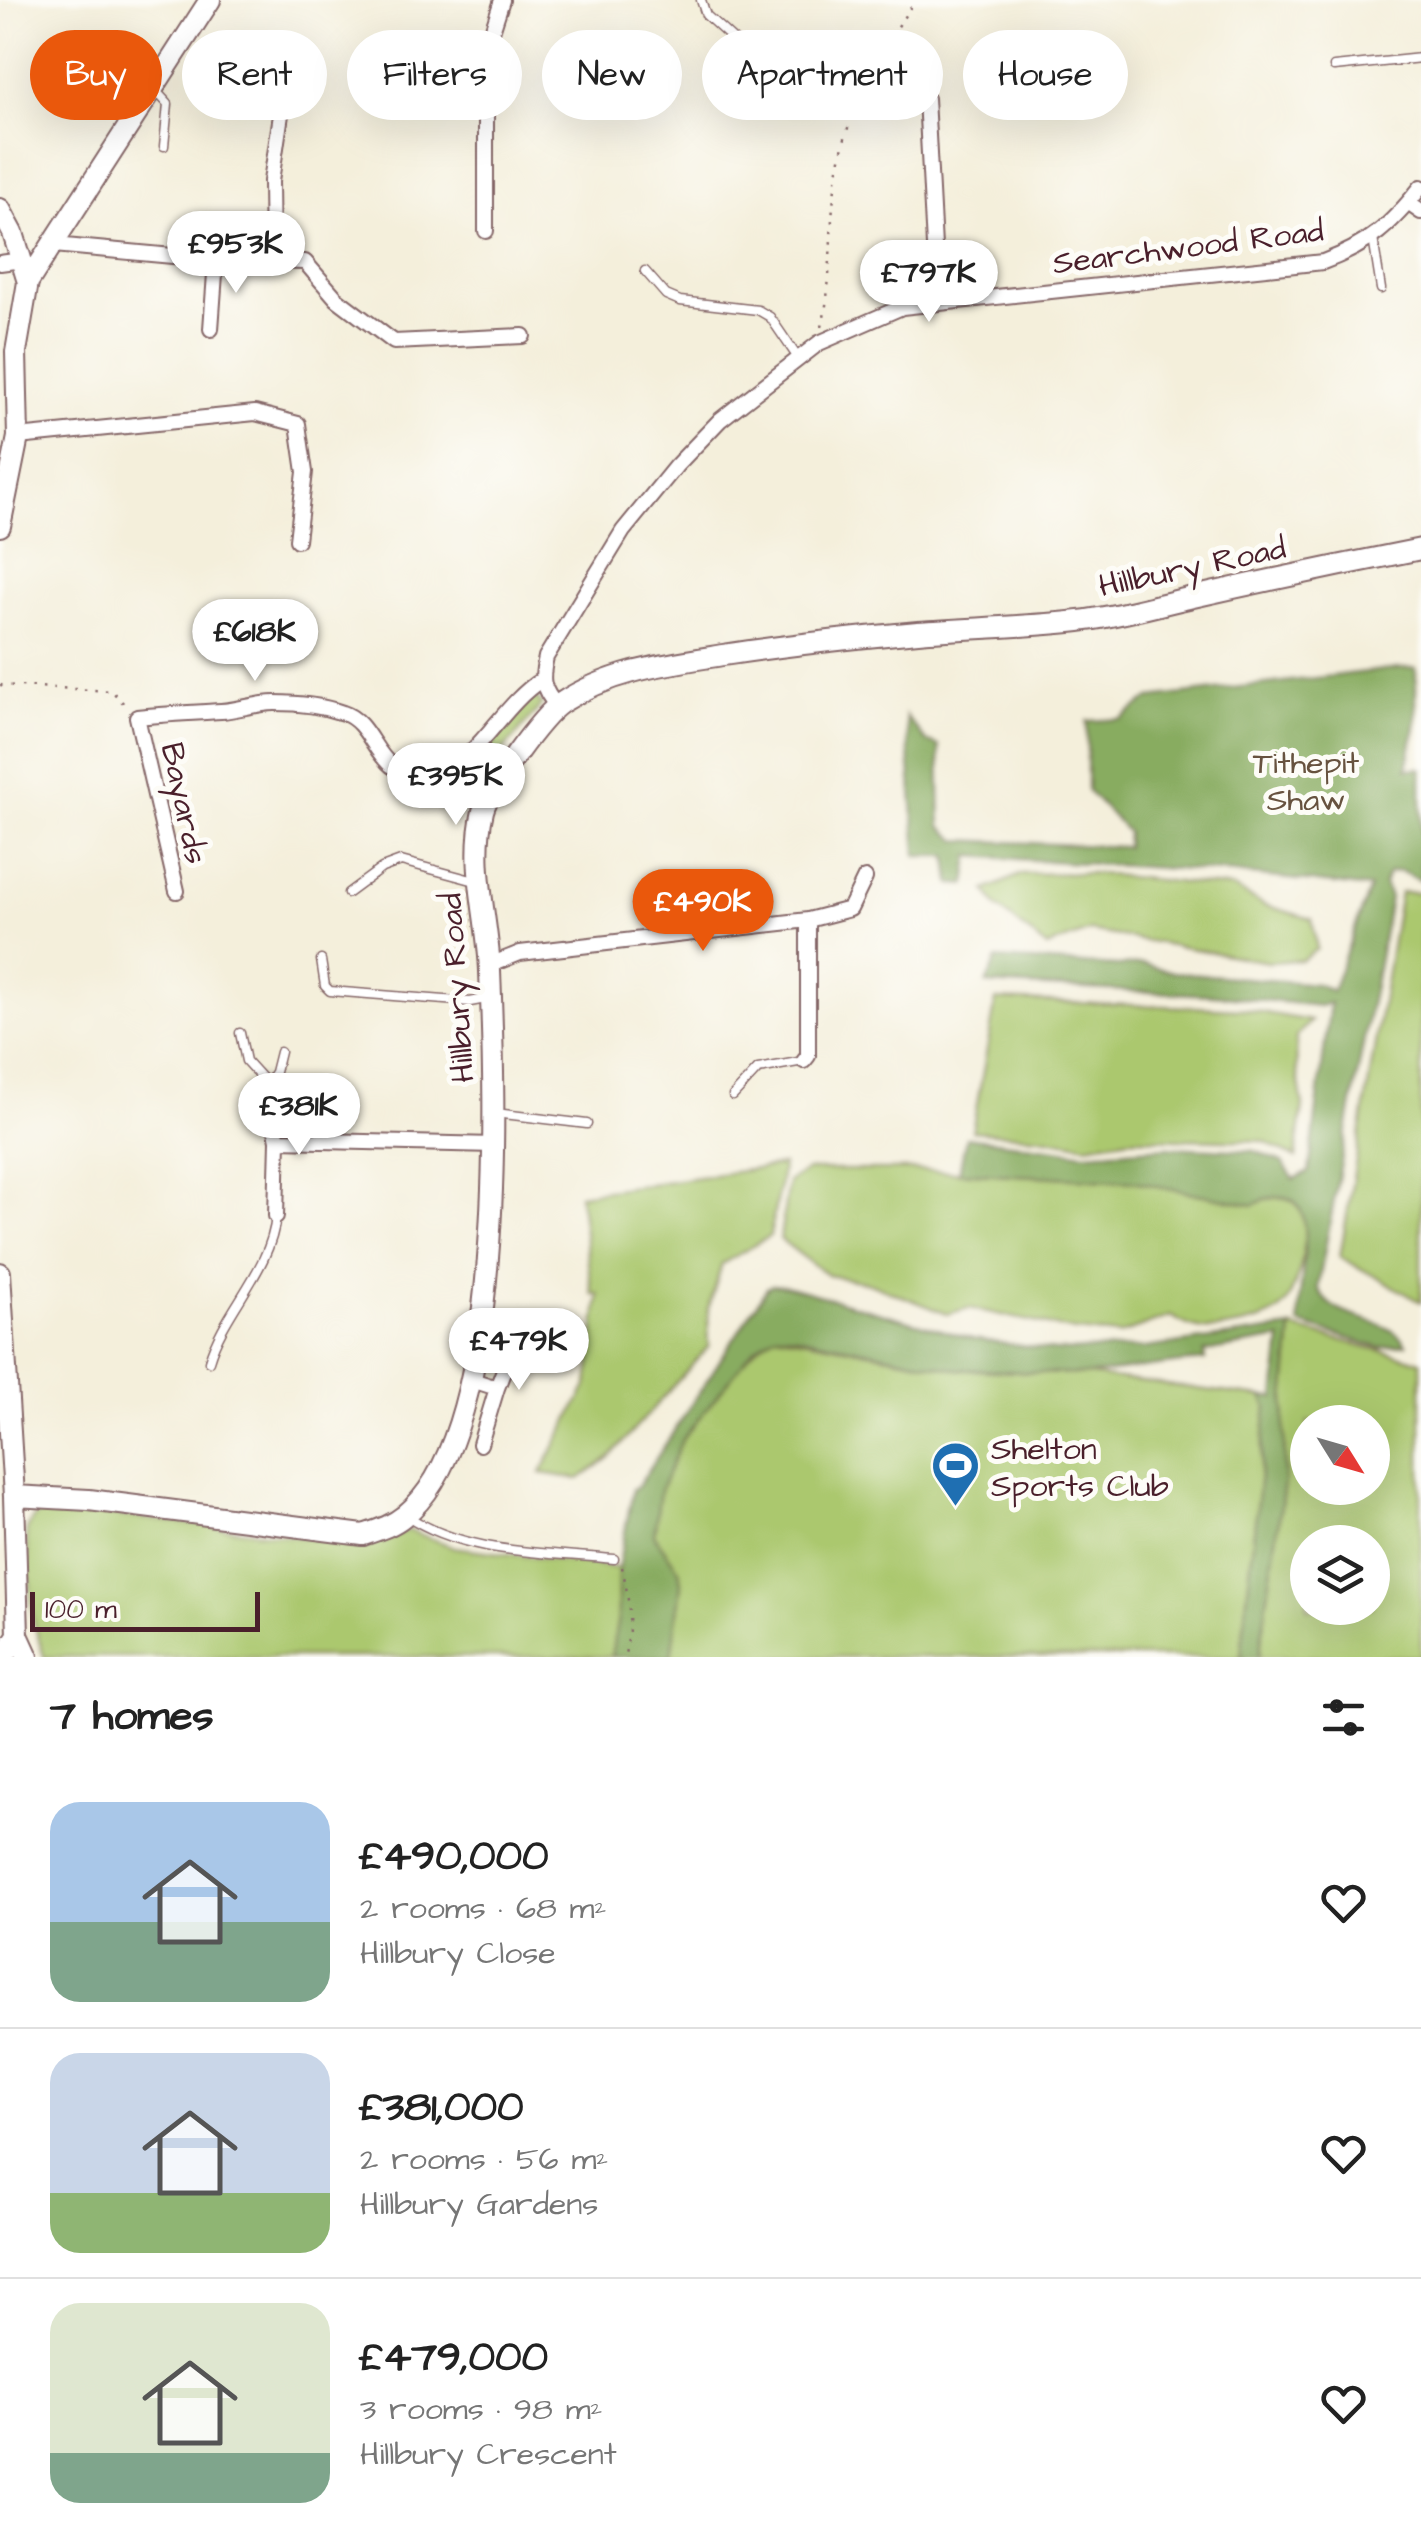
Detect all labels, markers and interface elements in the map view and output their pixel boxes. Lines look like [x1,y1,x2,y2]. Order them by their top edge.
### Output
chip: Buy [30,30,162,120]
chip: Rent [182,30,327,120]
chip: Filters [347,30,522,120]
chip: New [542,30,682,120]
chip: Apartment [702,30,943,120]
chip: House [963,30,1128,120]
street label: Searchwood Road [1050,209,1326,286]
pin: £953K [166,211,306,296]
text: £953K [189,221,283,266]
pin: £797K [859,240,999,325]
text: £797K [882,250,976,295]
street label: Hillbury Road [1095,526,1290,609]
pin: £618K [185,599,325,684]
text: £618K [214,609,296,654]
street label: Bayards [149,738,218,868]
park label: Tithepit Shaw [1253,741,1359,823]
pin: £395K [386,743,526,828]
text: £395K [409,753,503,798]
pin: £490K [633,869,773,954]
text: £490K [655,879,751,924]
street label: Hillbury Road [428,892,487,1084]
pin: £381K [229,1073,369,1158]
text: £381K [260,1083,338,1128]
pin: £479K [449,1308,589,1393]
text: £479K [471,1318,567,1363]
north arrow [1290,1405,1390,1505]
map controls [1290,1405,1390,1625]
place label: Shelton Sports Club [991,1427,1169,1509]
sports icon: Shelton Sports Club [930,1440,982,1508]
button: layers [1290,1525,1390,1625]
scale bar [30,1587,260,1632]
text: 100 m [45,1590,117,1629]
text: 7 homes [50,1688,214,1746]
icon: filters [1316,1690,1371,1745]
text: £490,000 [360,1828,549,1886]
icon: home [130,1842,250,1962]
icon: heart [1316,1875,1371,1930]
text: 2 rooms · 68 m² [360,1886,606,1931]
text: Hillbury Close [360,1931,556,1976]
text: £381,000 [360,2079,524,2137]
icon: home [130,2093,250,2213]
icon: heart [1316,2126,1371,2181]
text: 2 rooms · 56 m² [360,2137,608,2182]
text: Hillbury Gardens [360,2182,598,2227]
text: £479,000 [360,2329,548,2387]
icon: home [130,2343,250,2463]
icon: heart [1316,2376,1371,2431]
text: 3 rooms · 98 m² [360,2387,603,2432]
text: Hillbury Crescent [360,2432,617,2477]

